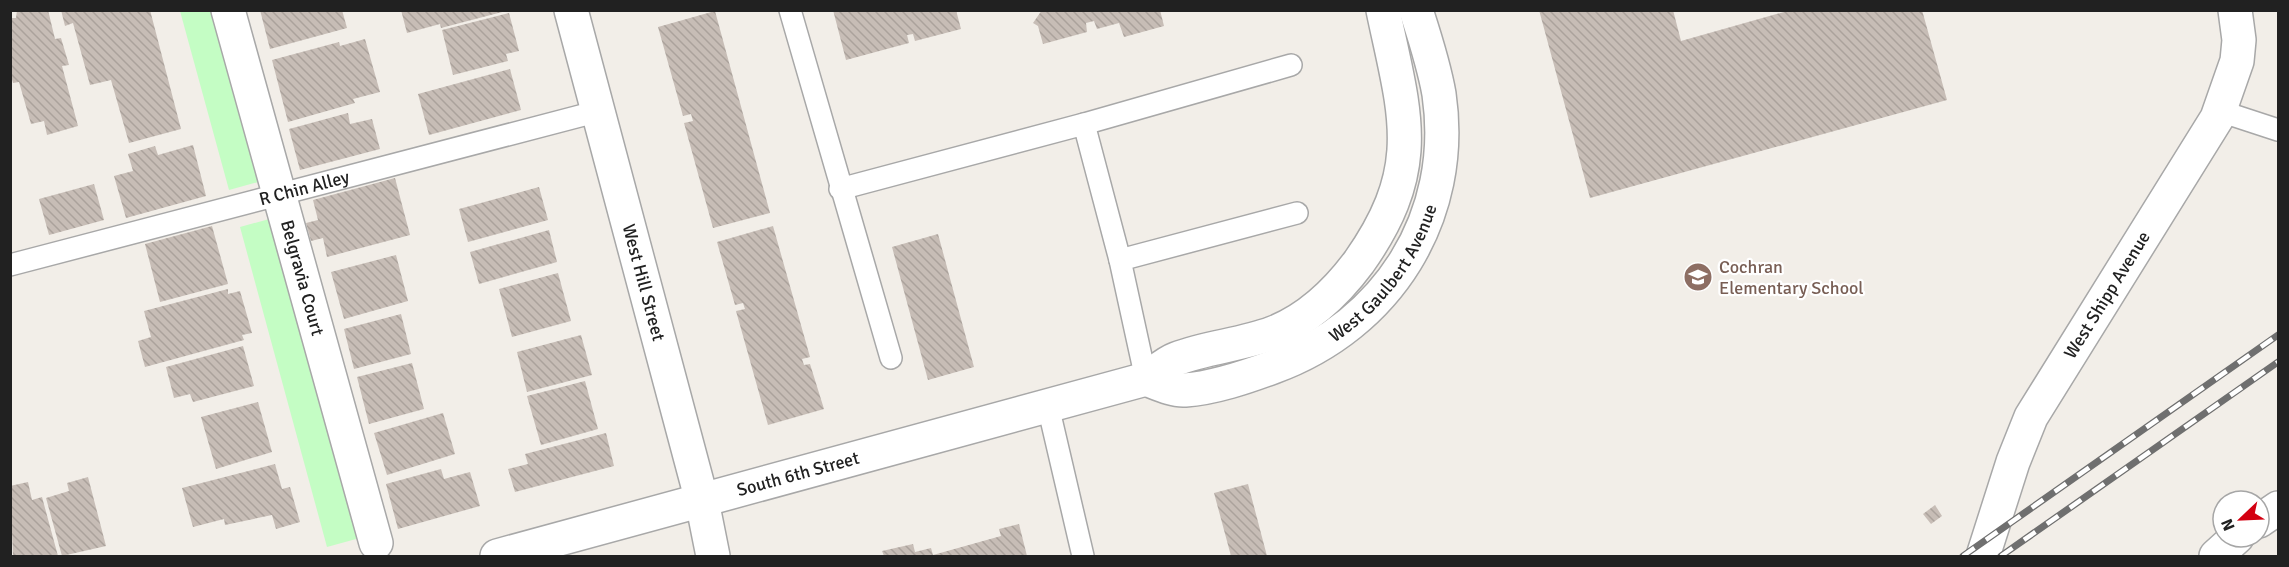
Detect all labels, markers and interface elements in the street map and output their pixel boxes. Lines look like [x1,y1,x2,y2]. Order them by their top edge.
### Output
street label: R Chin Alley [257,166,352,210]
street label: West Gaulbert Avenue [1325,201,1442,347]
street label: Belgravia Court [276,217,329,338]
street label: West Hill Street [618,222,670,343]
street label: West Shipp Avenue [2059,227,2155,363]
place label: Cochran Elementary School [1719,256,1864,299]
school or university icon: Cochran Elementary School [1682,261,1714,293]
street label: South 6th Street [734,447,862,501]
north arrow [2211,489,2271,549]
text: N [2217,515,2239,534]

